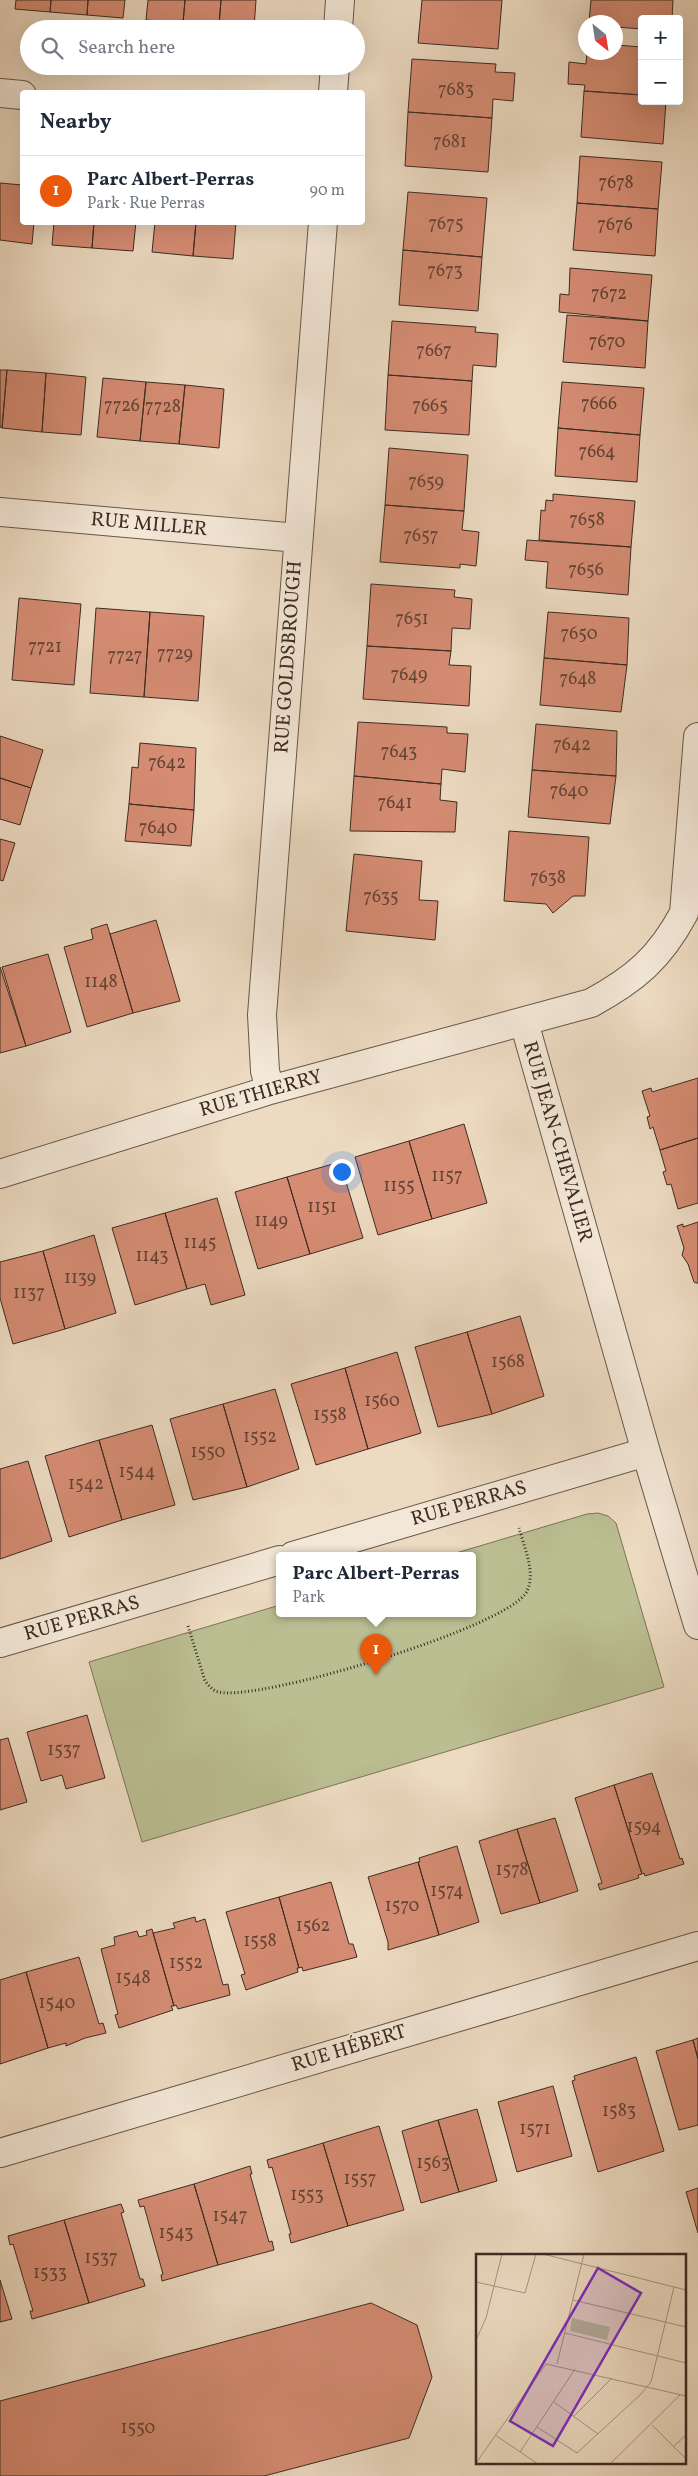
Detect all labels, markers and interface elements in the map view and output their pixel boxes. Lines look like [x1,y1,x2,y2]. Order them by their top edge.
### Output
north arrow [578,15,623,60]
map controls [638,15,683,105]
button: + [638,15,683,60]
search box [20,20,365,75]
icon: search [38,34,66,62]
text: Search here [78,35,175,61]
button: − [638,60,683,105]
house number: 7683 [438,78,474,103]
text: Nearby [40,108,111,137]
house number: 7681 [433,130,467,155]
text: Parc Albert-Perras [87,167,254,193]
house number: 7678 [598,171,634,196]
text: 1 [53,180,59,202]
text: 90 m [309,180,345,202]
text: Park · Rue Perras [87,193,205,215]
house number: 7675 [428,212,464,237]
house number: 7676 [597,213,633,238]
house number: 7673 [427,259,463,284]
house number: 7672 [591,282,627,307]
house number: 7670 [589,330,626,355]
house number: 7667 [416,339,452,364]
house number: 7666 [581,392,617,417]
house number: 7726 [104,394,140,419]
house number: 7665 [412,394,448,419]
house number: 7728 [145,395,181,420]
house number: 7664 [578,440,616,465]
house number: 7659 [408,470,444,495]
street label: RUE MILLER [90,506,209,544]
house number: 7658 [569,508,605,533]
house number: 7657 [403,524,439,549]
house number: 7656 [568,558,604,583]
street label: RUE GOLDSBROUGH [268,560,310,754]
house number: 7651 [395,607,429,632]
house number: 7650 [561,622,598,647]
house number: 7721 [28,635,62,660]
house number: 7729 [157,642,193,667]
house number: 7727 [107,644,143,669]
house number: 7649 [391,663,427,688]
house number: 7648 [560,667,596,692]
house number: 7642 [553,733,591,758]
house number: 7643 [381,740,417,765]
house number: 7642 [148,751,186,776]
house number: 7640 [550,779,588,804]
house number: 7641 [377,791,413,816]
house number: 7640 [139,816,177,841]
house number: 7638 [530,866,566,891]
house number: 7635 [363,885,399,910]
house number: 1148 [84,970,118,995]
street label: RUE JEAN-CHEVALIER [515,1038,599,1246]
street label: RUE THIERRY [196,1063,326,1125]
your location [329,1159,355,1185]
house number: 1157 [431,1164,463,1189]
house number: 1155 [383,1174,415,1199]
house number: 1151 [307,1195,337,1220]
house number: 1149 [254,1209,288,1234]
house number: 1145 [184,1231,216,1256]
house number: 1143 [135,1244,169,1269]
house number: 1139 [64,1266,96,1291]
house number: 1137 [13,1281,45,1306]
house number: 1568 [491,1350,525,1375]
house number: 1560 [364,1389,400,1414]
house number: 1558 [313,1403,347,1428]
house number: 1552 [243,1425,277,1450]
house number: 1550 [191,1440,226,1465]
house number: 1544 [118,1460,156,1485]
house number: 1542 [68,1472,104,1497]
street label: RUE PERRAS [408,1474,530,1534]
popup [276,1552,476,1617]
text: Parc Albert-Perras [292,1561,460,1587]
text: Park [292,1587,325,1609]
street label: RUE PERRAS [21,1589,143,1649]
pin: 1 [360,1634,392,1675]
house number: 1537 [47,1738,81,1763]
house number: 1594 [627,1815,661,1840]
house number: 1578 [496,1858,528,1883]
house number: 1574 [430,1879,464,1904]
house number: 1570 [385,1894,419,1919]
house number: 1562 [296,1914,330,1939]
house number: 1558 [243,1929,277,1954]
house number: 1552 [169,1951,203,1976]
house number: 1548 [115,1966,151,1991]
house number: 1540 [39,1991,76,2016]
street label: RUE HÉBERT [288,2018,410,2080]
house number: 1583 [602,2099,636,2124]
house number: 1571 [519,2117,551,2142]
house number: 1563 [416,2151,450,2176]
house number: 1557 [343,2167,377,2192]
house number: 1553 [290,2183,324,2208]
house number: 1547 [212,2204,248,2229]
house number: 1543 [159,2221,193,2246]
house number: 1537 [84,2246,118,2271]
inset map [476,2254,686,2464]
house number: 1533 [33,2261,67,2286]
house number: 1550 [121,2416,156,2441]

